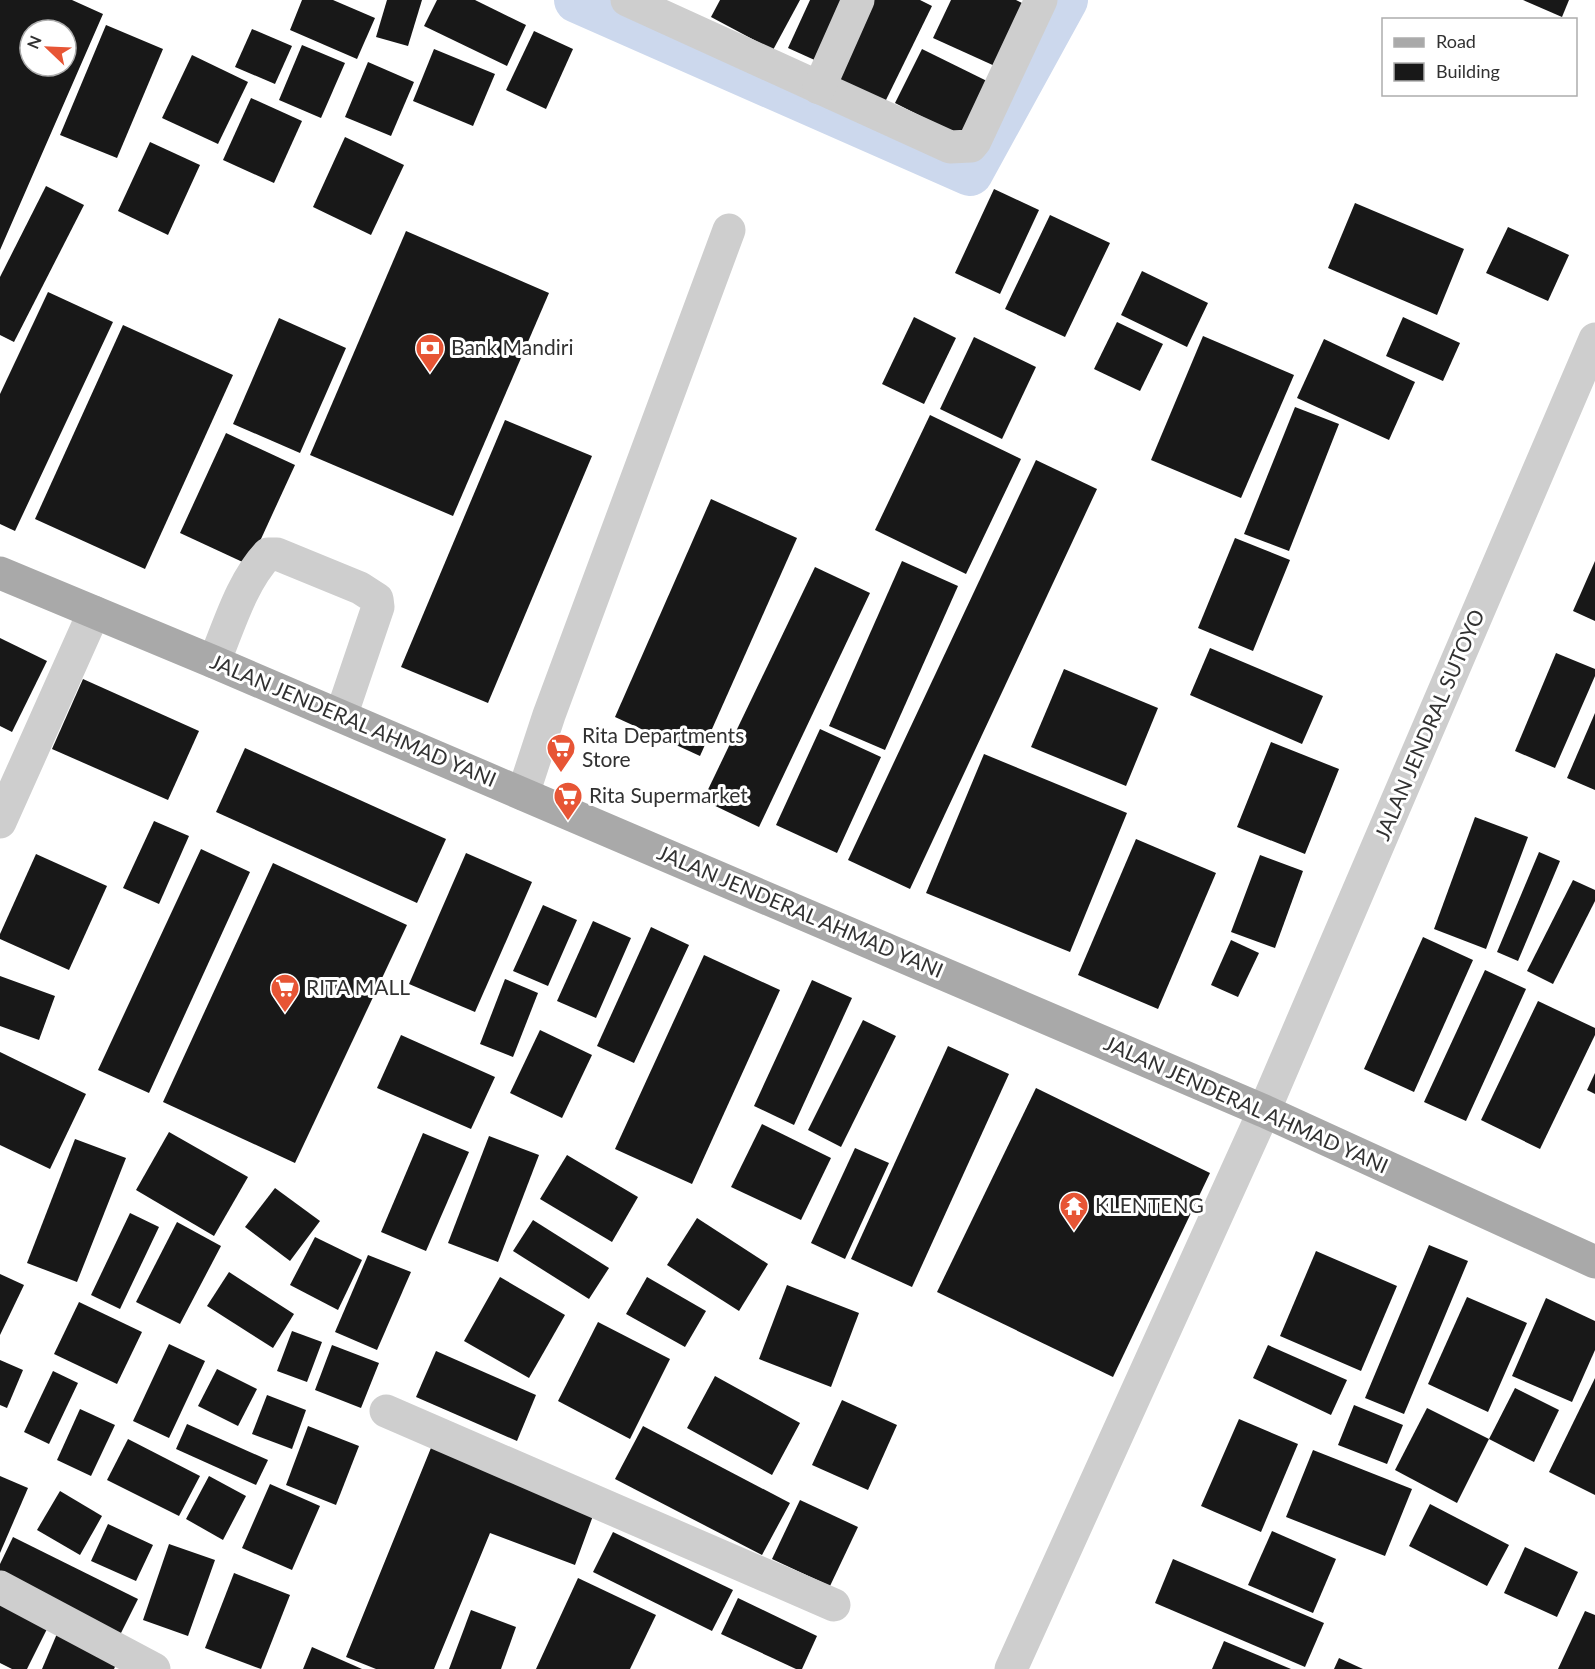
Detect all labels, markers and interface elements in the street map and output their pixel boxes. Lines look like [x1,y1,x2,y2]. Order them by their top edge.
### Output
north arrow [18,18,78,78]
legend [1382,18,1577,96]
text: Road [1436,30,1476,52]
text: N [23,33,45,51]
text: Building [1436,60,1500,82]
bank icon: Bank Mandiri [414,332,446,374]
place label: Bank Mandiri [451,334,573,359]
street label: JALAN JENDRAL SUTOYO [1369,605,1489,844]
street label: JALAN JENDERAL AHMAD YANI [207,648,500,791]
place label: Rita Departments Store [582,722,744,771]
supermarket icon: Rita Departments Store [545,732,577,774]
supermarket icon: Rita Supermarket [552,780,584,822]
place label: Rita Supermarket [589,782,748,807]
street label: JALAN JENDERAL AHMAD YANI [654,839,947,982]
supermarket icon: RITA MALL [269,972,301,1014]
place label: RITA MALL [306,974,410,999]
street label: JALAN JENDERAL AHMAD YANI [1101,1030,1393,1178]
temple icon: KLENTENG [1058,1190,1090,1232]
place label: KLENTENG [1095,1192,1204,1217]

